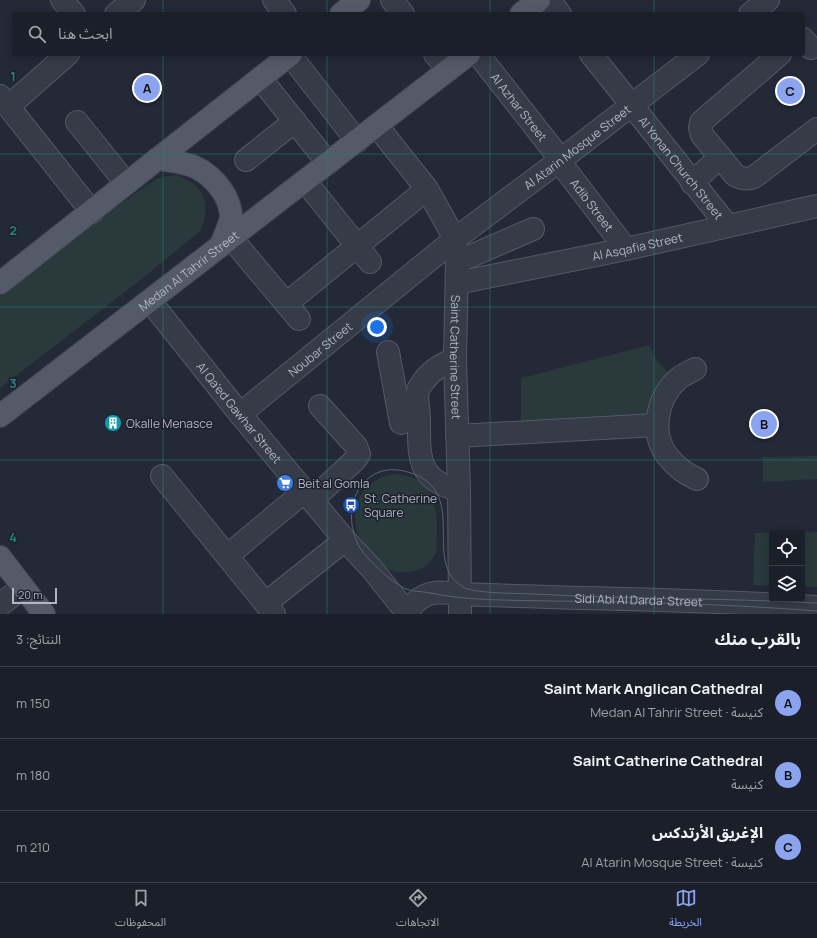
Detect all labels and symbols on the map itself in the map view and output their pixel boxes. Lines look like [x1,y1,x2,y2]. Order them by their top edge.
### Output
text: 1 [10,67,16,85]
street label: Al Azhar Street [487,69,552,145]
pin: A [134,73,160,103]
pin: C [777,76,803,106]
street label: Al Atarin Mosque Street [520,100,634,193]
street label: Al Yonan Church Street [635,112,728,223]
street label: Adib Street [567,175,618,235]
text: 2 [9,221,17,239]
street label: Medan Al Tahrir Street [135,226,242,315]
street label: Al Asqafia Street [591,228,684,264]
street label: Saint Catherine Street [446,295,465,420]
your location [367,317,387,337]
street label: Noubar Street [284,318,356,380]
street label: Al Qa'ed Gawhar Street [193,358,286,467]
text: 3 [9,374,17,392]
pin: B [751,409,777,439]
building icon: Okalle Menasce [103,413,123,433]
place label: Okalle Menasce [126,415,213,432]
supermarket icon: Beit al Gomla [275,473,295,493]
place label: Beit al Gomla [298,475,369,492]
place label: St. Catherine Square [364,490,437,521]
bus stop icon: St. Catherine Square [341,495,361,515]
text: 4 [9,528,17,546]
scale bar [12,586,57,605]
street label: Sidi Abi Al Darda' Street [574,589,703,610]

